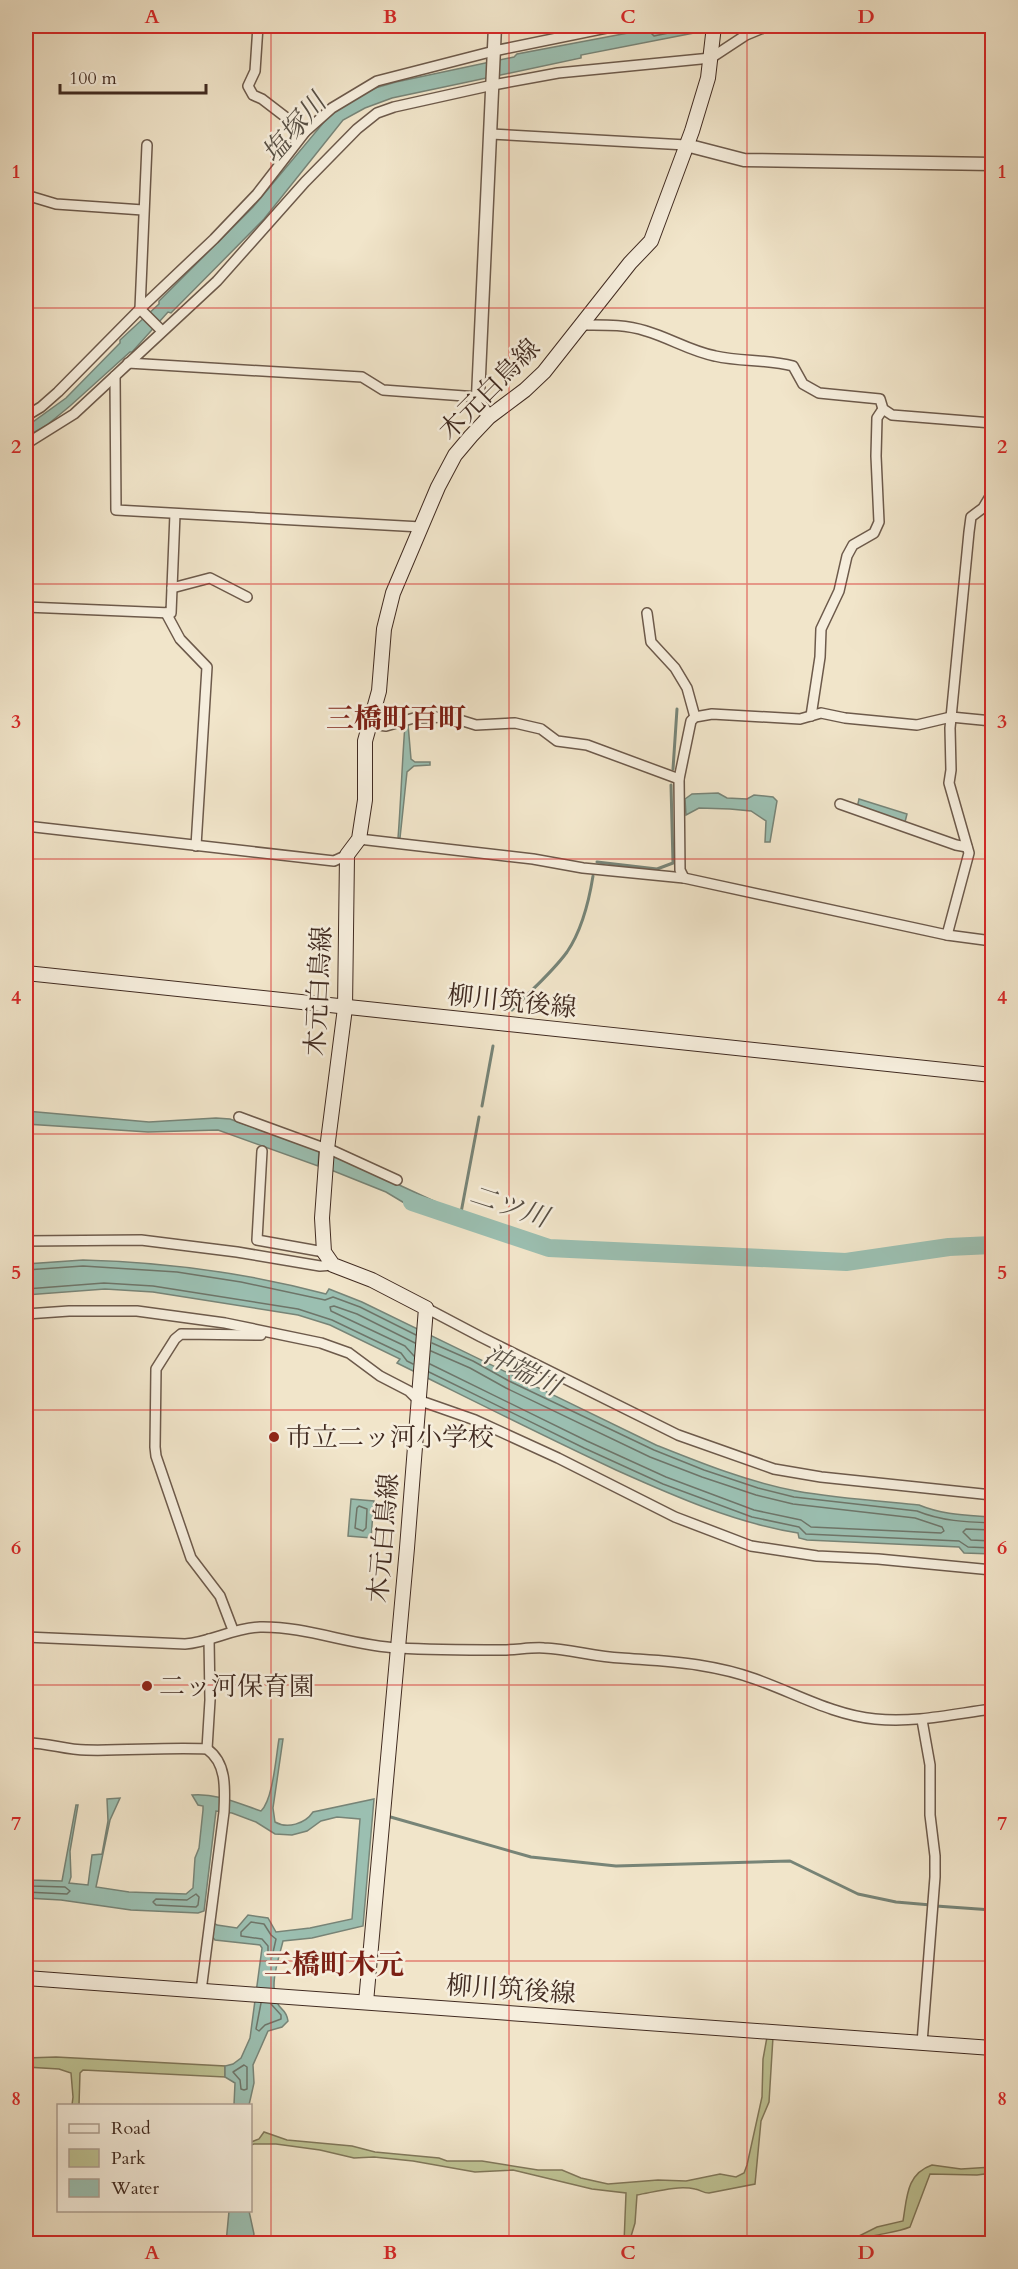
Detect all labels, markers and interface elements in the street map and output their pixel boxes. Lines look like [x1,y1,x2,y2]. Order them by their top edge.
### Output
text: A [144,3,160,30]
text: B [383,3,397,30]
text: C [620,3,636,30]
text: D [857,3,875,30]
scale bar [60,57,206,95]
text: 100 m [69,66,117,91]
water label: 塩塚川 [254,83,337,171]
text: 1 [11,158,21,185]
text: 1 [997,158,1007,185]
street label: 木元白鳥線 [431,331,548,448]
text: 2 [11,433,21,460]
text: 2 [997,433,1007,460]
district label: 三橋町百町 [326,700,466,738]
text: 3 [11,708,21,735]
text: 3 [997,708,1007,735]
street label: 木元白鳥線 [298,925,339,1057]
street label: 柳川筑後線 [445,977,578,1026]
text: 4 [11,984,21,1011]
text: 4 [997,984,1007,1011]
water label: 二ツ川 [465,1176,556,1238]
text: 5 [11,1259,21,1286]
text: 5 [997,1259,1007,1286]
water label: 沖端川 [477,1336,569,1406]
place label: 市立二ッ河小学校 [286,1420,494,1455]
marker: 市立二ッ河小学校 [267,1430,281,1444]
street label: 木元白鳥線 [360,1472,407,1604]
text: 6 [11,1534,21,1561]
text: 6 [997,1534,1007,1561]
place label: 二ッ河保育園 [159,1669,315,1704]
marker: 二ッ河保育園 [140,1679,154,1693]
text: 7 [11,1810,21,1837]
text: 7 [997,1810,1007,1837]
district label: 三橋町木元 [264,1946,404,1984]
street label: 柳川筑後線 [445,1968,577,2011]
text: 8 [11,2085,21,2112]
text: 8 [997,2085,1007,2112]
legend [57,2104,252,2212]
text: Road [111,2116,151,2141]
text: Park [111,2146,146,2171]
text: Water [110,2176,160,2201]
text: A [144,2239,160,2266]
text: B [383,2239,397,2266]
text: C [620,2239,636,2266]
text: D [857,2239,875,2266]

